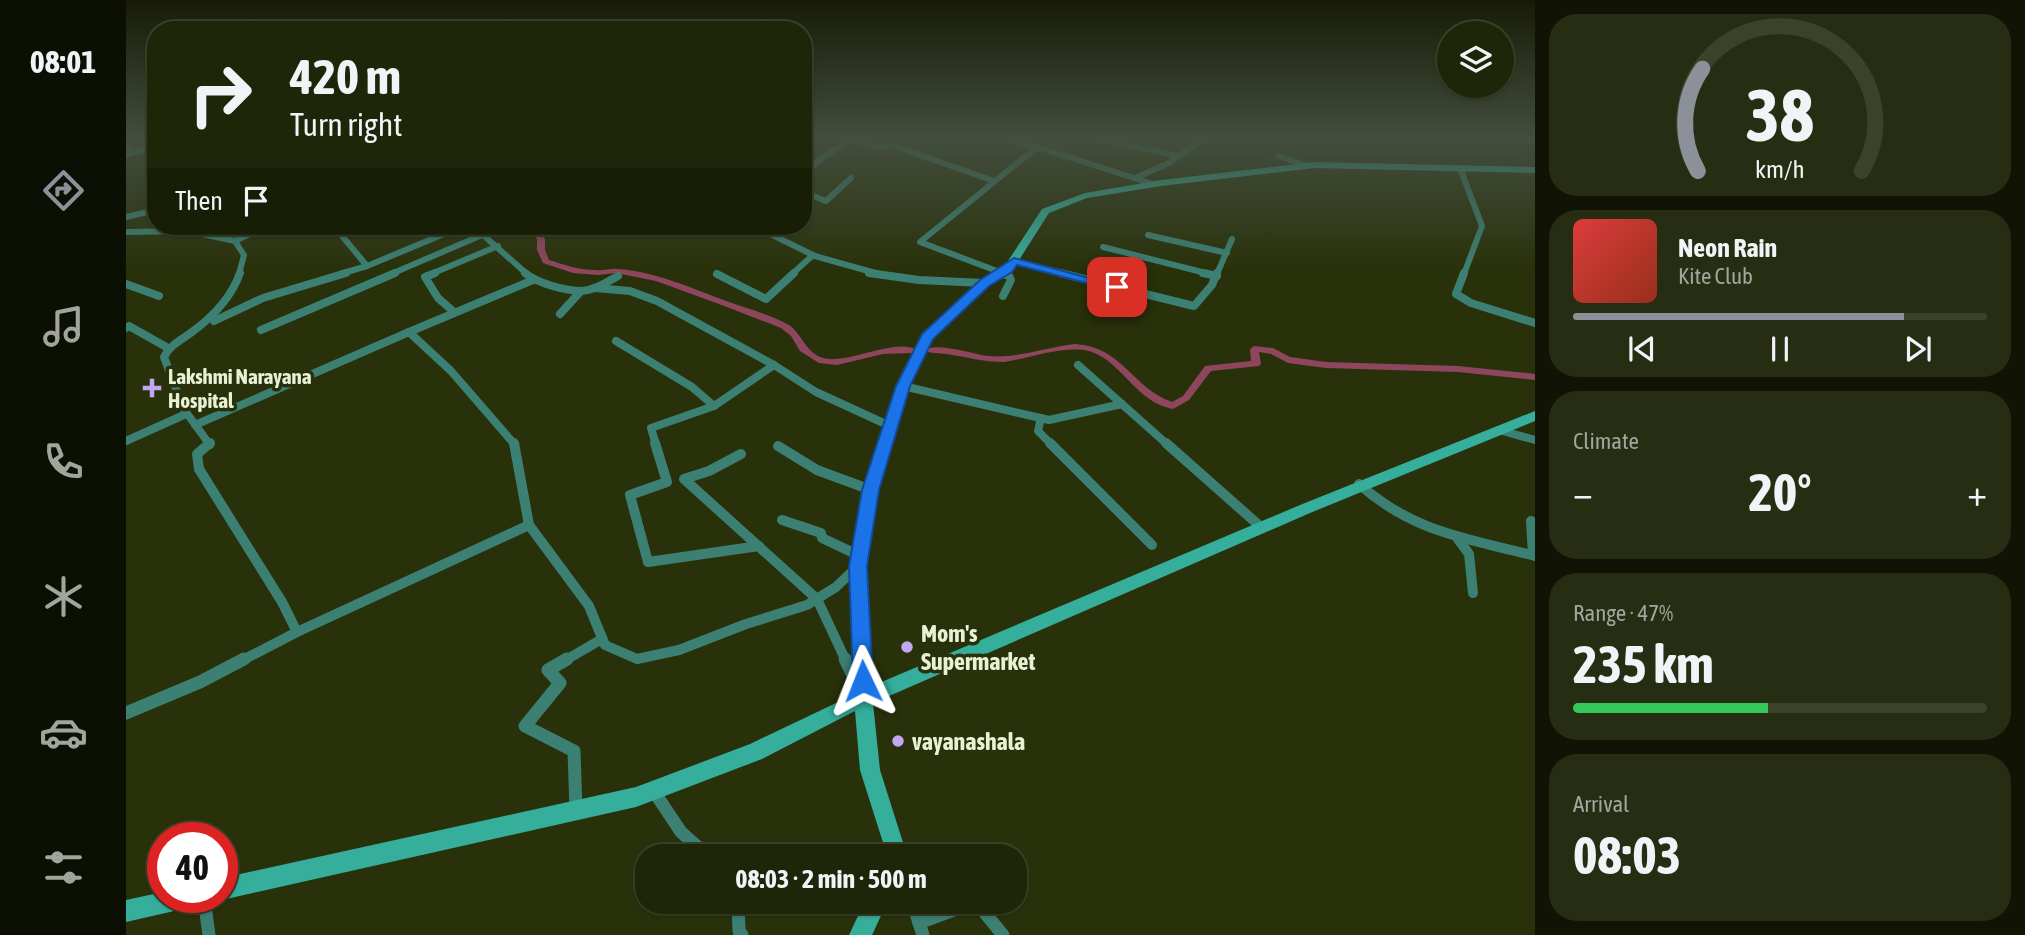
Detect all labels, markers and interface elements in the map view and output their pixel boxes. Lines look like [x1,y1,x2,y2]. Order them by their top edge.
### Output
map controls [1437,21,1514,98]
button: layers [1437,21,1514,98]
text: 08:01 [30,43,96,80]
text: 420 m [290,48,401,104]
icon: right [175,49,266,140]
text: 38 [1746,73,1814,156]
text: Turn right [290,106,403,143]
text: km/h [1755,155,1805,183]
icon: directions [39,166,88,215]
icon: arrive [237,182,275,220]
text: Then [175,186,223,216]
text: Neon Rain [1678,233,1777,263]
pin [1087,257,1147,317]
text: Kite Club [1678,263,1753,289]
icon: arrive [1098,268,1136,306]
icon: music [39,302,88,351]
icon: previous [1623,330,1661,368]
icon: pause [1761,330,1799,368]
icon: next [1899,330,1937,368]
place label: Lakshmi Narayana Hospital [168,364,312,412]
marker: Lakshmi Narayana Hospital [142,378,162,398]
text: Climate [1573,428,1639,454]
icon: phone [39,437,88,486]
text: 20° [1748,462,1812,522]
text: − [1573,471,1593,514]
text: + [1967,471,1987,514]
icon: climate [39,572,88,621]
text: Range · 47% [1573,600,1673,626]
place label: Mom's Supermarket [921,620,1036,675]
text: 235 km [1573,634,1714,694]
marker: Mom's Supermarket [899,639,915,655]
position arrow [826,644,900,718]
icon: car [39,708,88,757]
place label: vayanashala [912,728,1025,755]
marker: vayanashala [890,733,906,749]
text: Arrival [1573,791,1629,817]
speed limit sign: 40 [147,822,238,913]
text: 08:03 [1573,825,1681,885]
icon: filters [39,843,88,892]
text: 08:03 · 2 min · 500 m [735,864,927,894]

